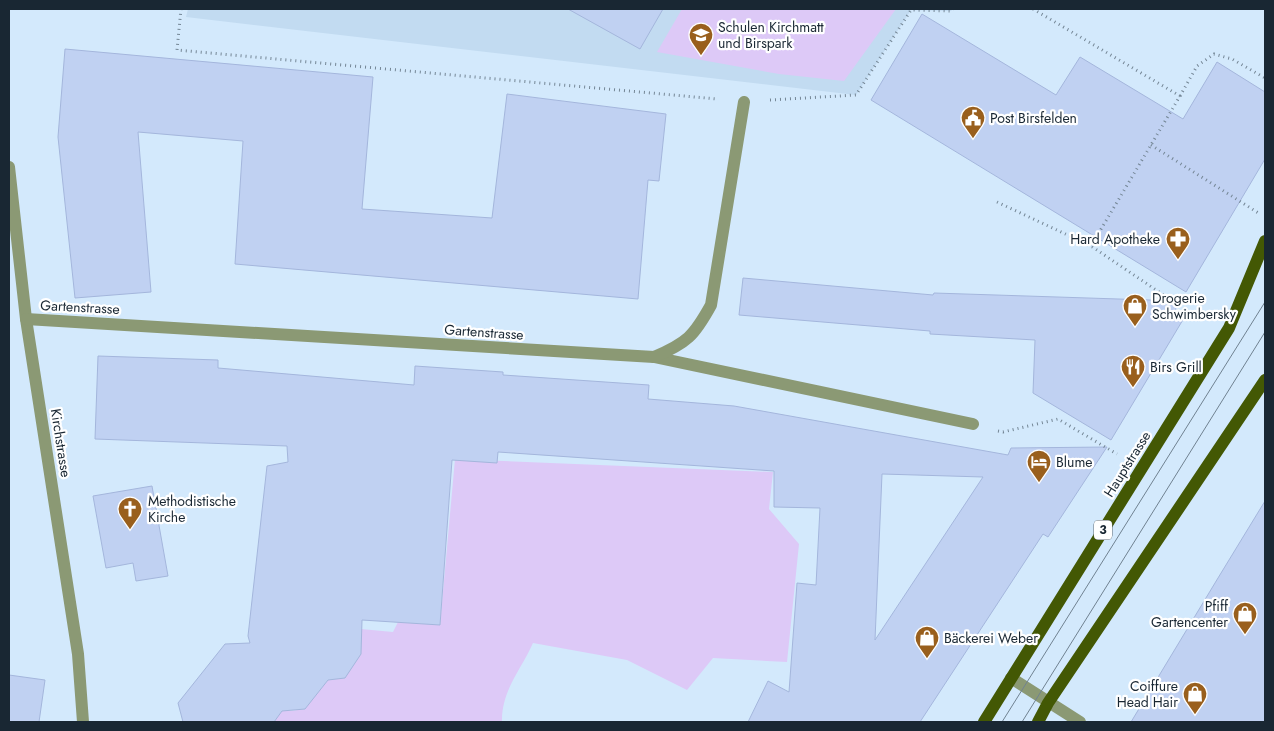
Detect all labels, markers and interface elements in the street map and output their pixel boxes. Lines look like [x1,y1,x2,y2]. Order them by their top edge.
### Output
place label: Schulen Kirchmatt und Birspark [718,17,824,53]
school or university icon: Schulen Kirchmatt und Birspark [688,22,714,56]
public building icon: Post Birsfelden [960,105,986,139]
place label: Post Birsfelden [990,108,1077,128]
pharmacy icon: Hard Apotheke [1165,226,1191,260]
place label: Hard Apotheke [1070,229,1160,249]
place label: Drogerie Schwimbersky [1152,288,1237,324]
shop icon: Drogerie Schwimbersky [1122,293,1148,327]
street label: Gartenstrasse [40,295,120,319]
street label: Gartenstrasse [444,319,524,345]
restaurant icon: Birs Grill [1120,354,1146,388]
place label: Birs Grill [1150,357,1202,377]
street label: Kirchstrasse [46,407,76,479]
street label: Hauptstrasse [1099,427,1155,501]
hotel icon: Blume [1026,449,1052,483]
place label: Blume [1056,452,1093,472]
place label: Methodistische Kirche [148,491,236,527]
church icon: Methodistische Kirche [117,496,143,530]
road number: 3 [1094,520,1112,540]
place label: Pfiff Gartencenter [1151,596,1229,632]
shop icon: Pfiff Gartencenter [1232,601,1258,635]
shop icon: Bäckerei Weber [914,625,940,659]
place label: Bäckerei Weber [944,628,1038,648]
place label: Coiffure Head Hair [1117,676,1178,712]
shop icon: Coiffure Head Hair [1182,681,1208,715]

